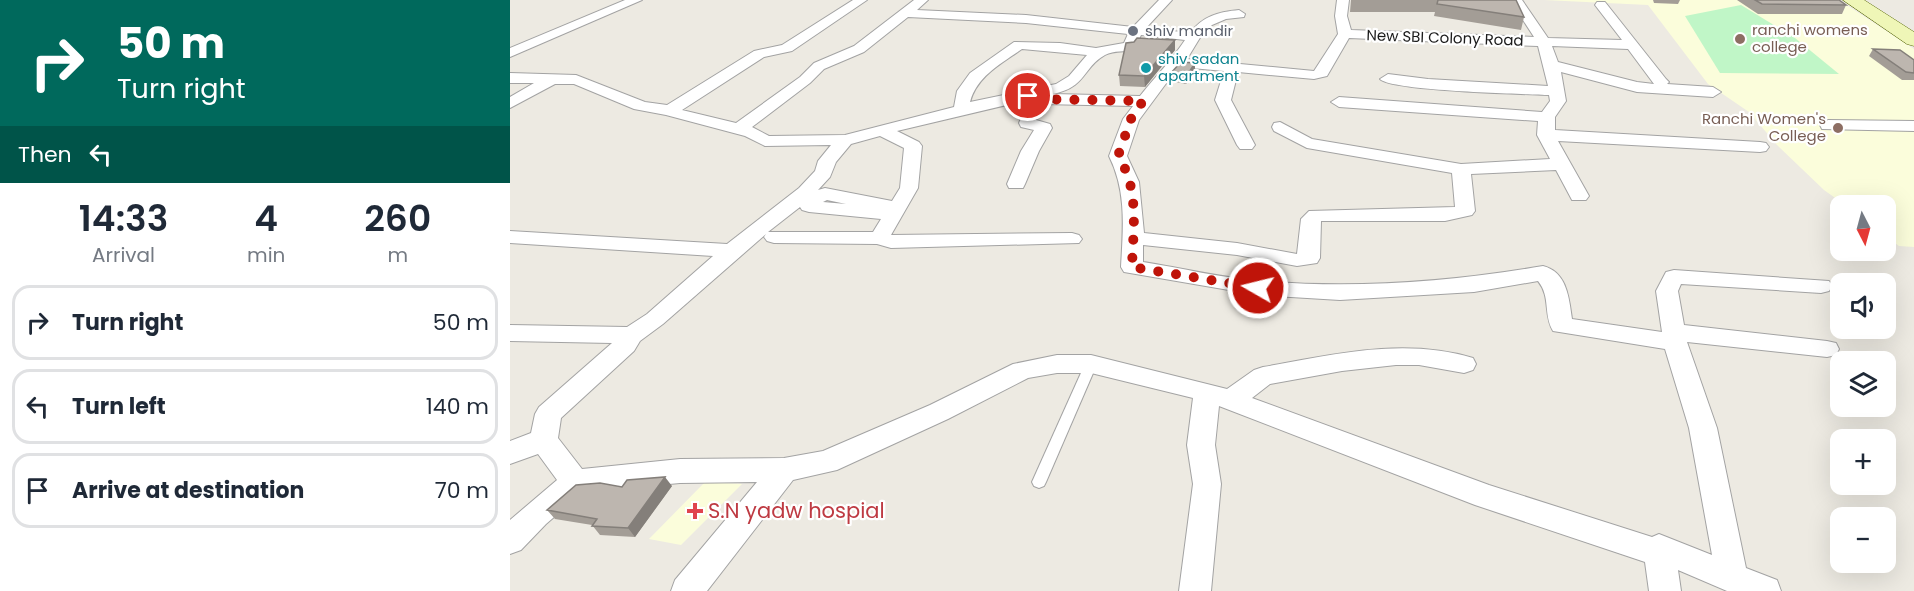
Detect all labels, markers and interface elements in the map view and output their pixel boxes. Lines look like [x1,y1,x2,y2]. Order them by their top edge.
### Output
text: 50 m [117,14,225,73]
place label: ranchi womens college [1752,19,1868,57]
place label: shiv mandir [1145,20,1234,41]
icon: right [18,24,96,102]
marker: shiv mandir [1126,24,1140,38]
street label: New SBI Colony Road [1366,24,1524,51]
marker: ranchi womens college [1733,32,1747,46]
place label: shiv sadan apartment [1158,48,1239,86]
marker: shiv sadan apartment [1139,61,1153,75]
text: Turn right [117,70,246,107]
pin [1002,70,1053,121]
icon: arrive [1011,79,1044,112]
place label: Ranchi Women's College [1702,108,1826,146]
marker: Ranchi Women's College [1831,121,1845,135]
icon: left [84,138,117,171]
text: Then [18,139,72,170]
text: 14:33 [79,193,168,244]
text: 4 [254,193,278,244]
text: 260 [364,193,431,244]
north arrow [1830,195,1896,261]
map controls [1830,195,1896,573]
text: Arrival [92,241,155,269]
text: min [247,241,285,269]
text: m [387,241,408,269]
position arrow [1226,256,1290,320]
button: sound [1830,273,1896,339]
icon: right [21,306,54,339]
text: Turn right [72,307,183,338]
text: 50 m [433,307,489,338]
button: layers [1830,351,1896,417]
icon: left [21,390,54,423]
text: Turn left [72,391,166,422]
text: 140 m [426,391,489,422]
button: + [1830,429,1896,495]
icon: arrive [21,474,54,507]
text: Arrive at destination [72,475,304,506]
text: 70 m [435,475,489,506]
place label: S.N yadw hospial [708,496,885,525]
marker: S.N yadw hospial [686,502,704,520]
button: − [1830,507,1896,573]

